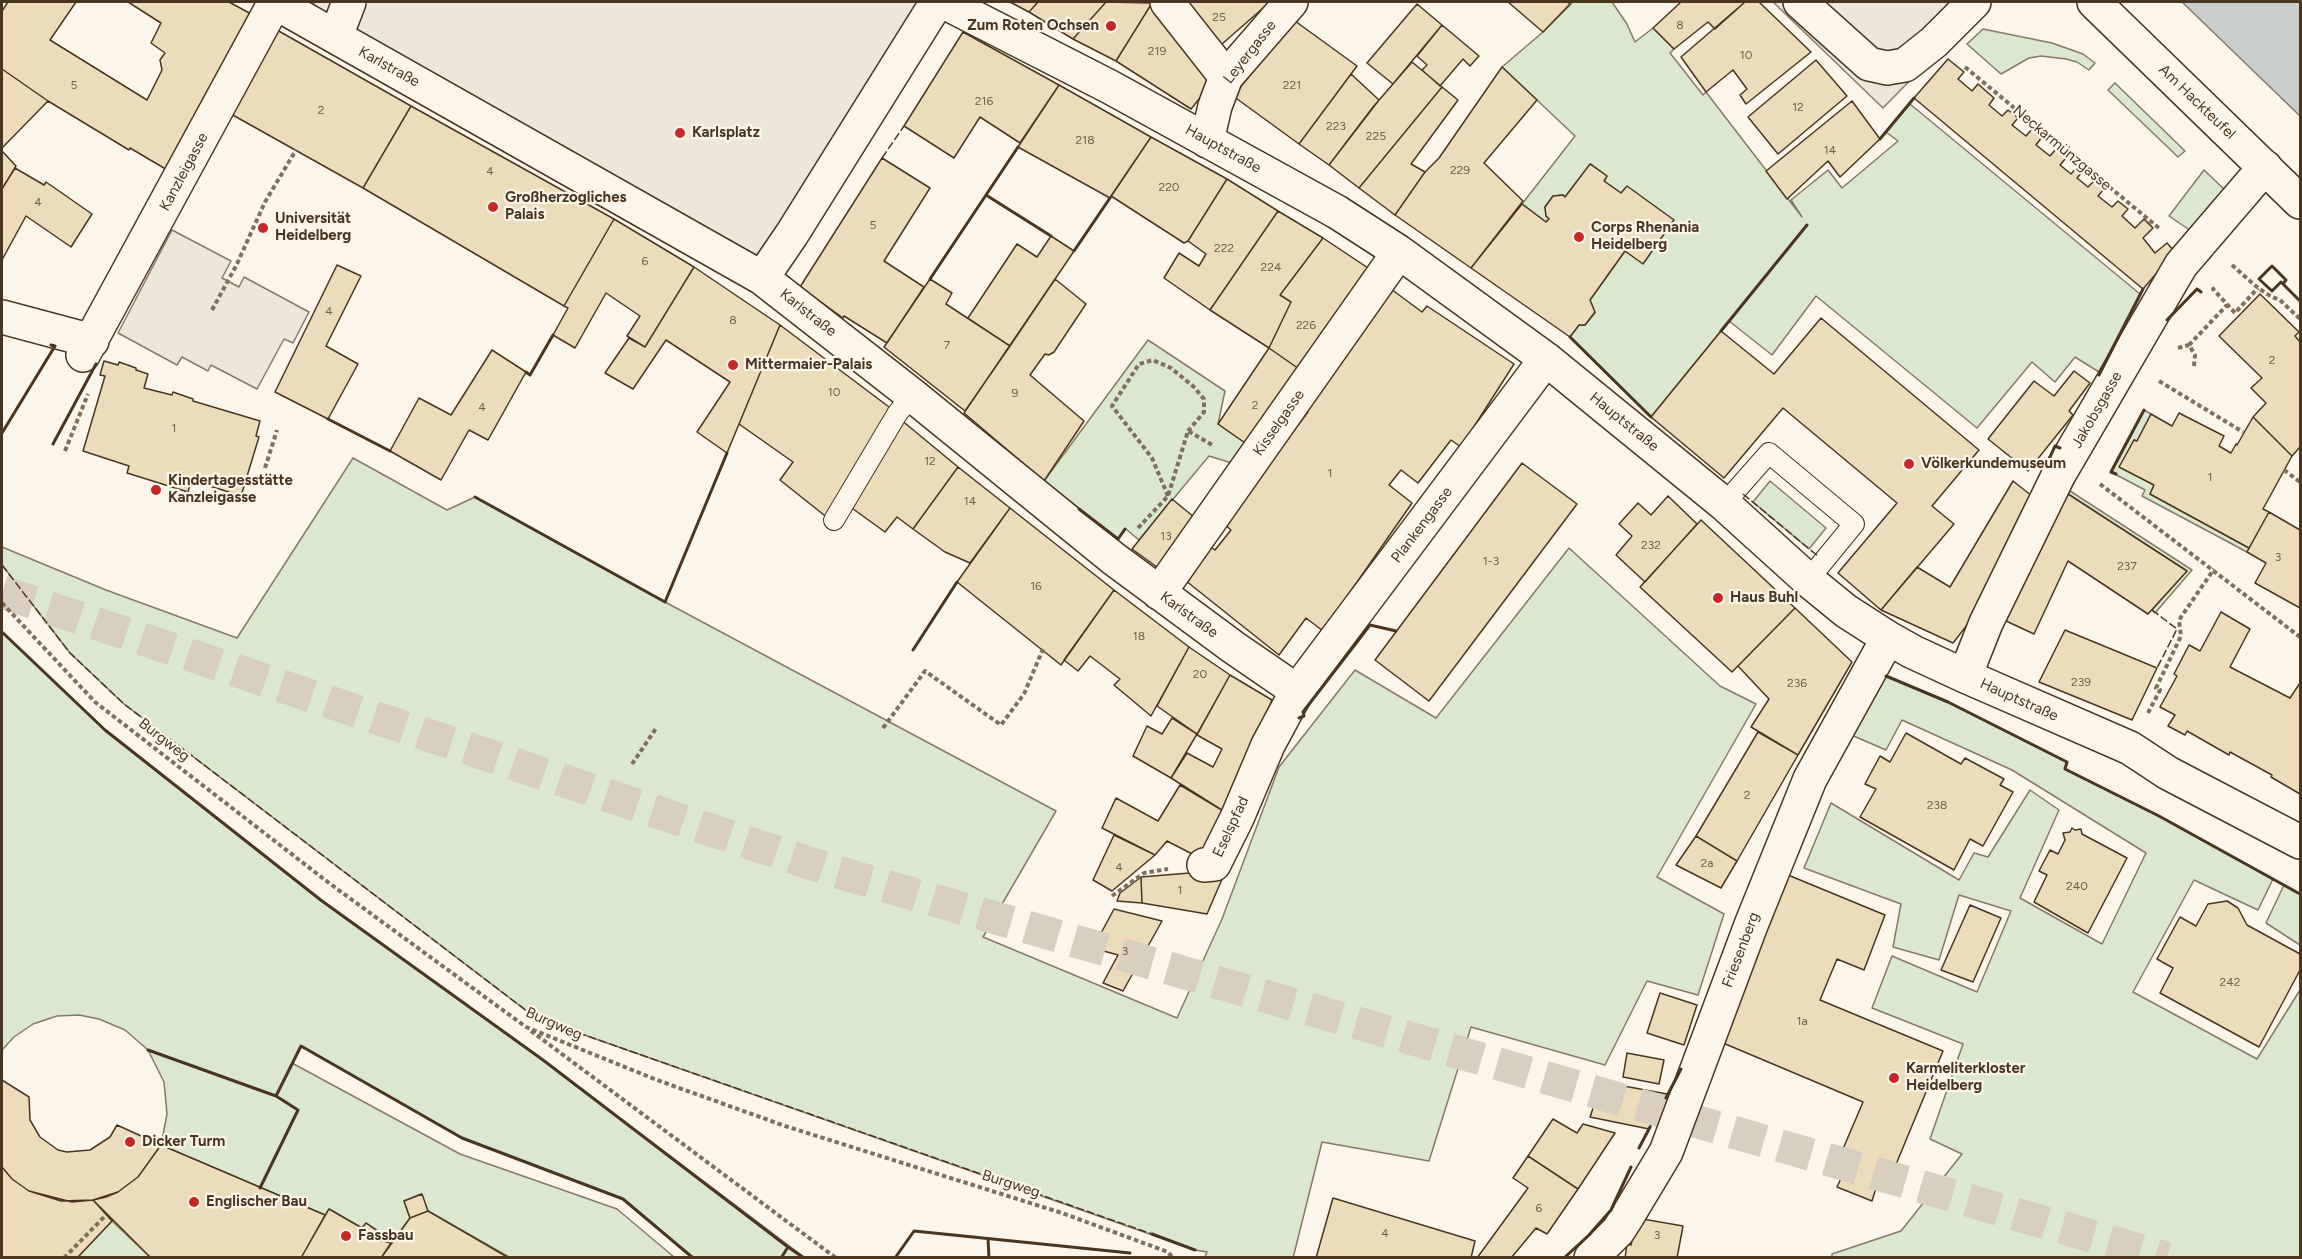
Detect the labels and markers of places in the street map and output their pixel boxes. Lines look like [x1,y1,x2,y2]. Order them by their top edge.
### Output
place label: Zum Roten Ochsen [967,17,1099,35]
marker: Zum Roten Ochsen [1104,19,1118,33]
place label: Karlsplatz [692,124,760,142]
marker: Karlsplatz [673,126,687,140]
place label: Großherzogliches Palais [505,189,626,224]
marker: Großherzogliches Palais [486,200,500,214]
place label: Universität Heidelberg [275,210,351,245]
place label: Corps Rhenania Heidelberg [1591,219,1699,254]
marker: Universität Heidelberg [256,221,270,235]
marker: Corps Rhenania Heidelberg [1572,230,1586,244]
place label: Mittermaier-Palais [745,356,872,374]
marker: Mittermaier-Palais [726,358,740,372]
place label: Völkerkundemuseum [1921,455,2066,473]
marker: Völkerkundemuseum [1902,457,1916,471]
place label: Kindertagesstätte Kanzleigasse [168,472,293,507]
marker: Kindertagesstätte Kanzleigasse [149,483,163,497]
place label: Haus Buhl [1730,589,1798,607]
marker: Haus Buhl [1711,591,1725,605]
place label: Karmeliterkloster Heidelberg [1906,1060,2025,1095]
marker: Karmeliterkloster Heidelberg [1887,1071,1901,1085]
place label: Dicker Turm [142,1133,225,1151]
marker: Dicker Turm [123,1135,137,1149]
place label: Englischer Bau [206,1193,307,1211]
marker: Englischer Bau [187,1195,201,1209]
place label: Fassbau [358,1227,414,1245]
marker: Fassbau [339,1229,353,1243]

